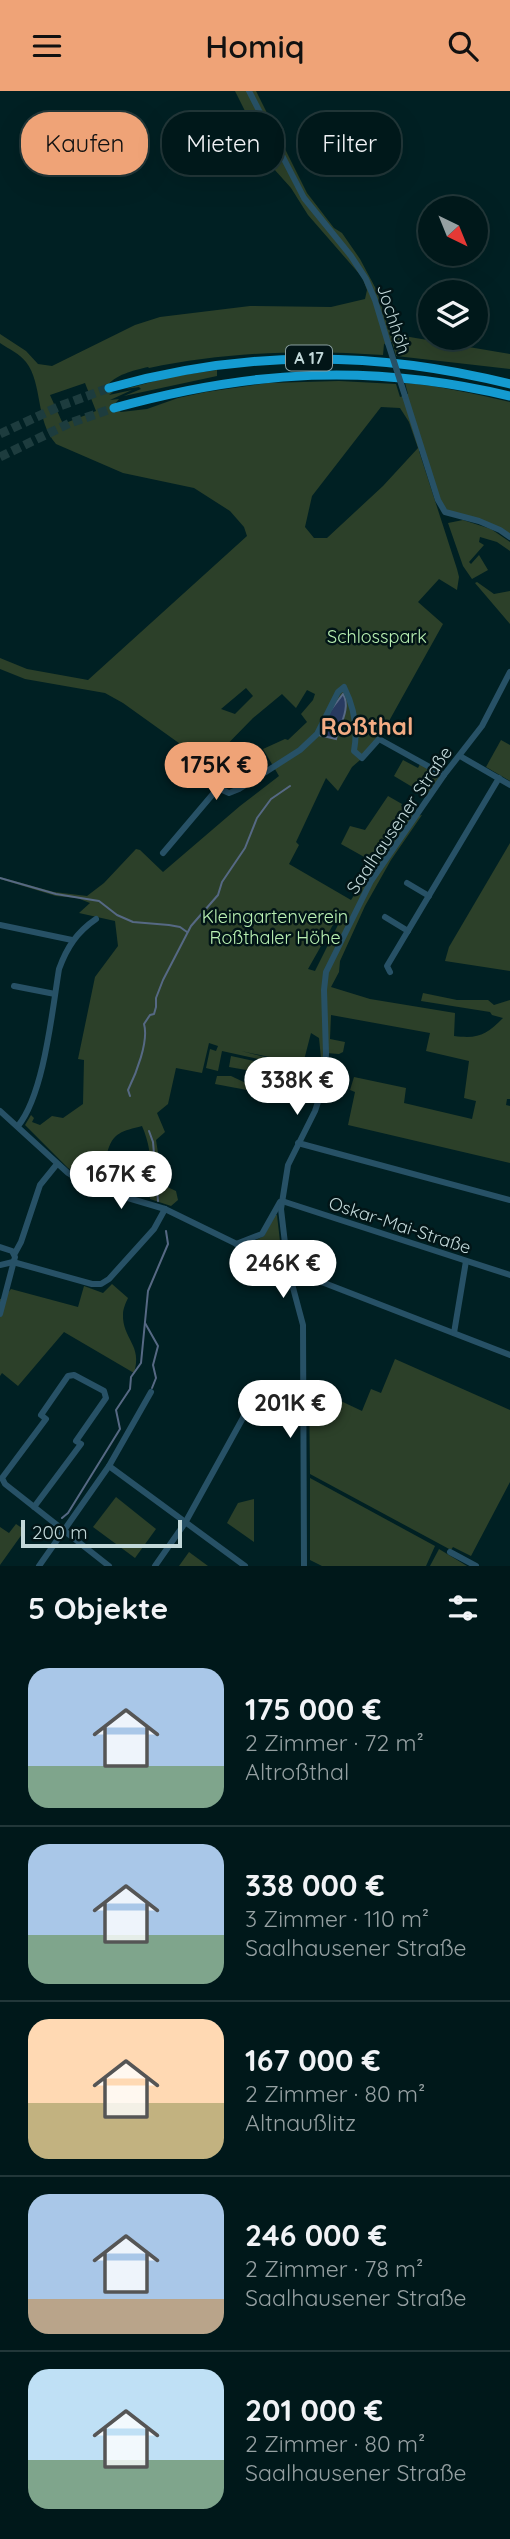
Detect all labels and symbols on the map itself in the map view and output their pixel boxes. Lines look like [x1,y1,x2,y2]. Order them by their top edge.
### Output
north arrow [418,196,488,266]
street label: Jochhöh [372,281,416,357]
road number: A 17 [286,346,332,371]
park label: Schlosspark [327,625,427,648]
district label: Roßthal [321,711,413,741]
street label: Saalhausener Straße [341,742,457,898]
pin: 175K € [159,743,273,802]
park label: Kleingartenverein Roßthaler Höhe [202,905,348,949]
pin: 338K € [240,1058,354,1117]
pin: 167K € [64,1151,178,1211]
street label: Oskar-Mai-Straße [326,1191,474,1259]
pin: 246K € [226,1241,340,1300]
pin: 201K € [233,1381,347,1440]
scale bar [21,1517,182,1549]

